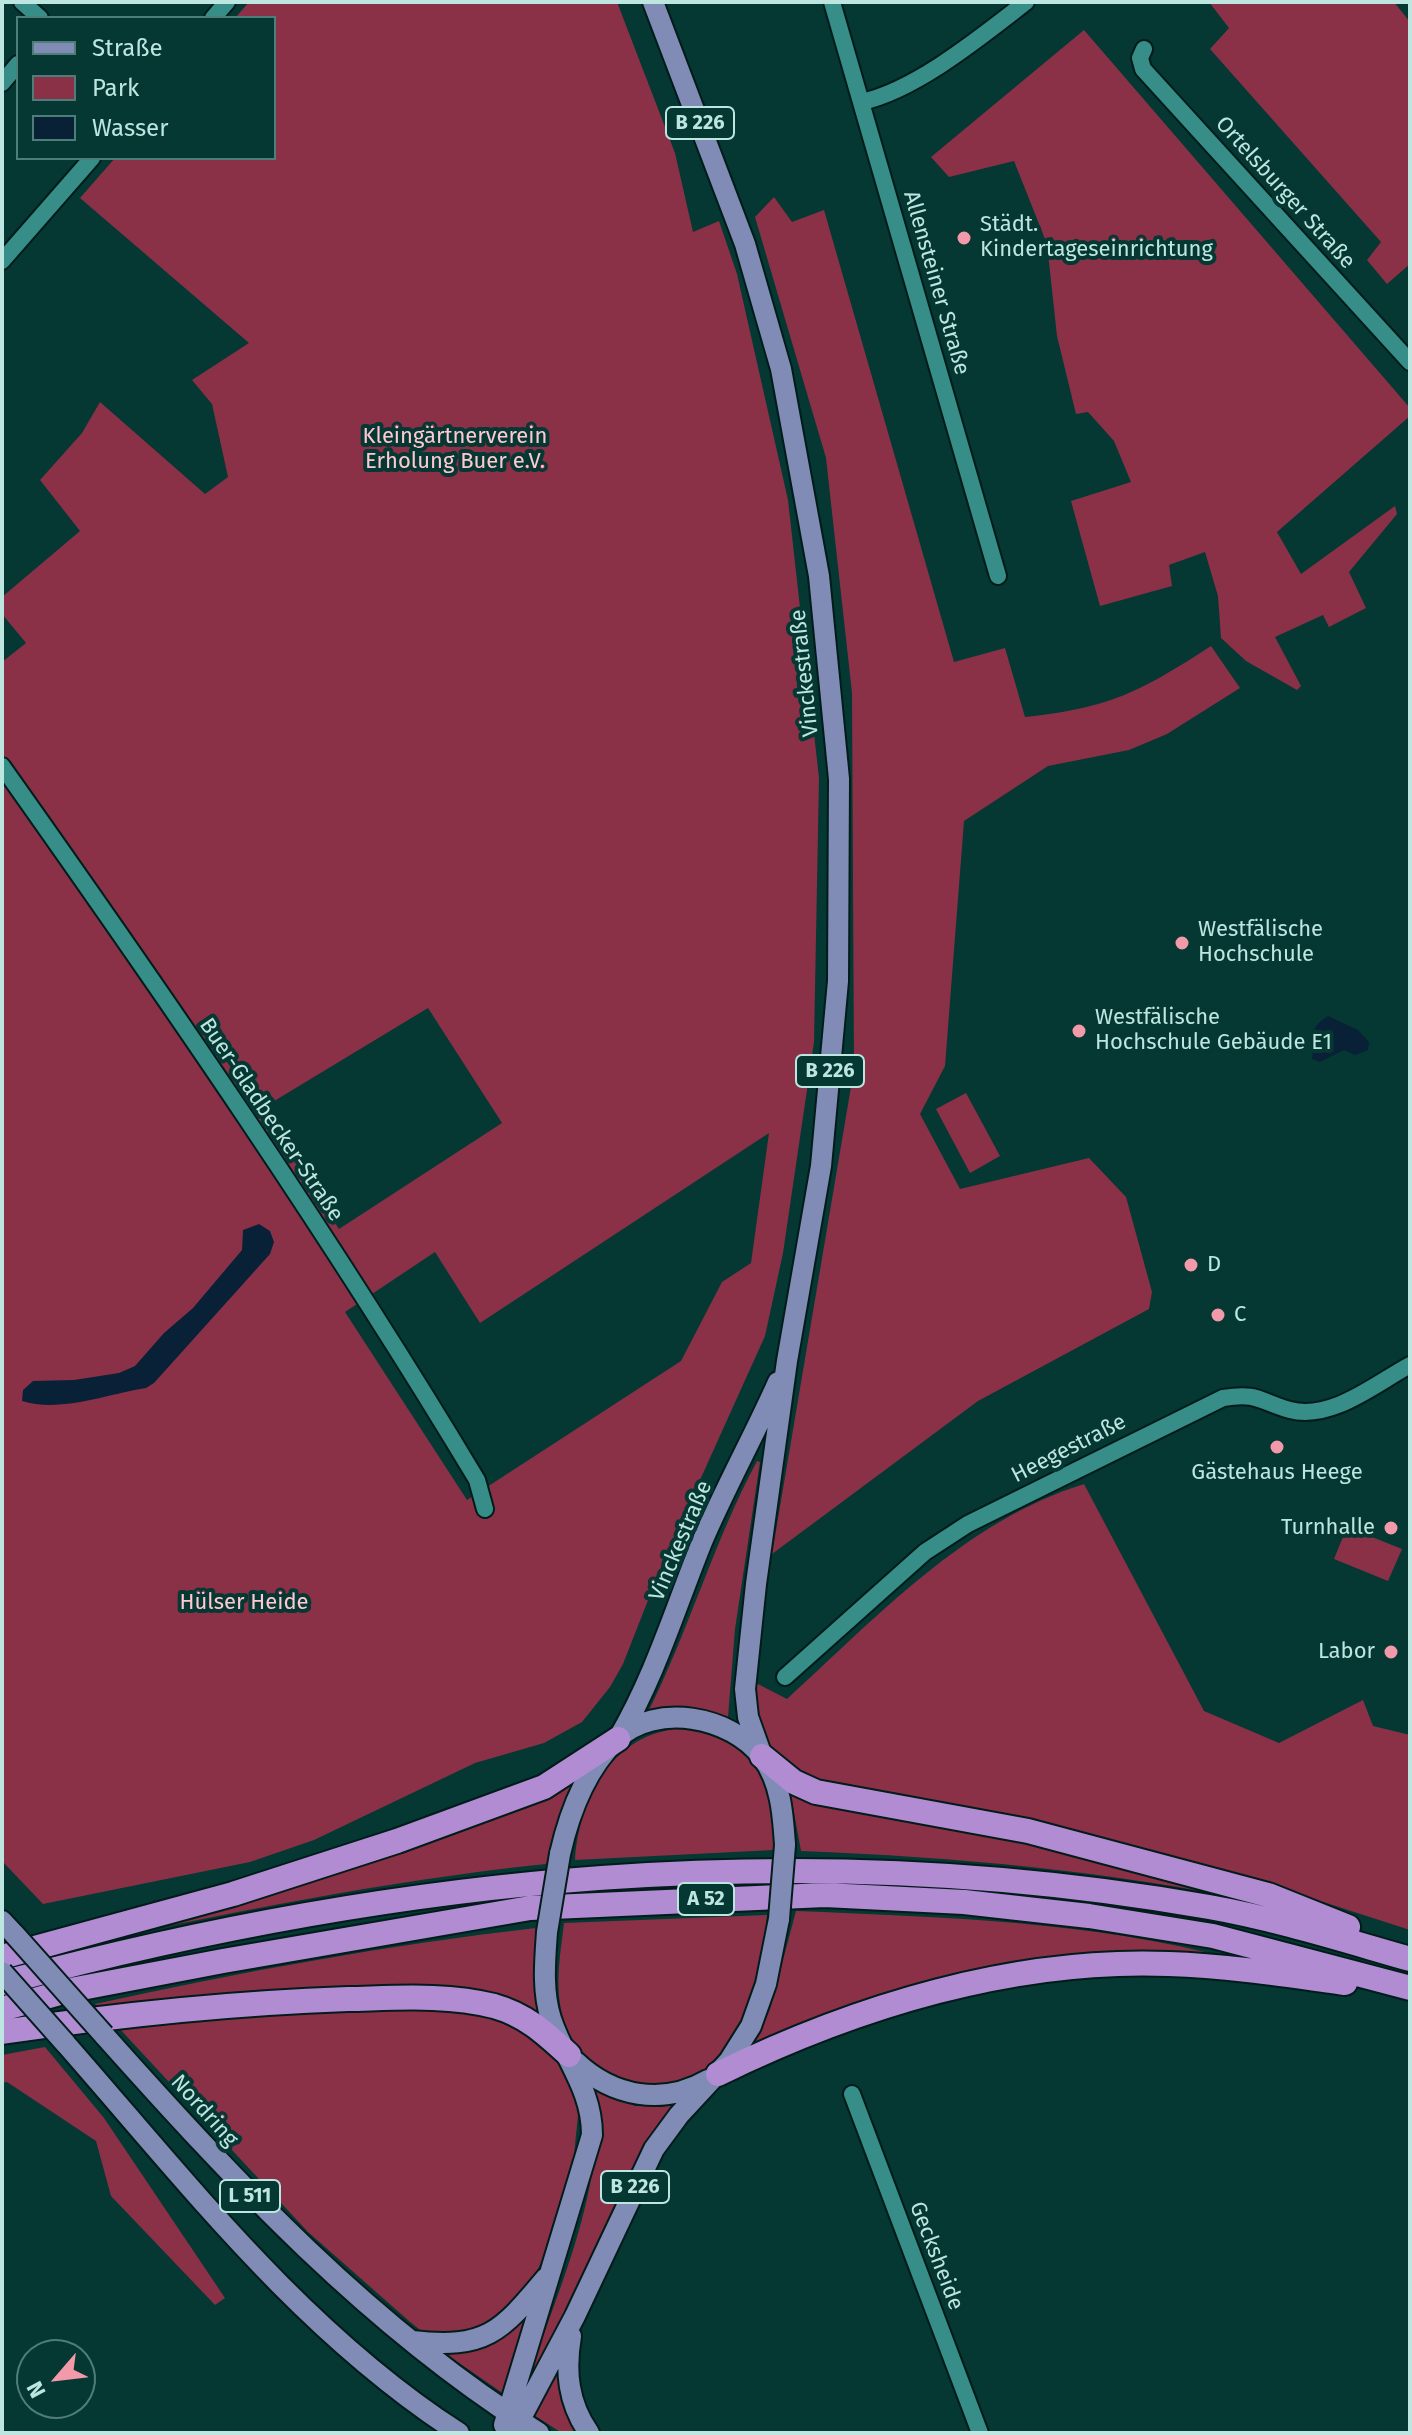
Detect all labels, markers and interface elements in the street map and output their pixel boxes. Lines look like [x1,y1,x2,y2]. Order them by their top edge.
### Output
legend [16,16,276,160]
text: Straße [92,34,163,62]
text: Park [92,74,139,102]
road number: B 226 [666,107,734,139]
street label: Ortelsburger Straße [1210,111,1360,275]
text: Wasser [92,114,168,142]
street label: Allensteiner Straße [897,188,975,378]
place label: Städt. Kindertageseinrichtung [980,212,1213,264]
marker: Städt. Kindertageseinrichtung [955,229,973,247]
park label: Kleingärtnerverein Erholung Buer e.V. [363,424,547,476]
street label: Vinckestraße [785,608,825,738]
place label: Westfälische Hochschule [1198,917,1323,968]
marker: Westfälische Hochschule [1173,934,1191,952]
place label: Westfälische Hochschule Gebäude E1 [1095,1005,1332,1056]
street label: Buer-Gladbecker-Straße [193,1013,349,1227]
marker: Westfälische Hochschule Gebäude E1 [1070,1022,1088,1040]
road number: B 226 [796,1055,864,1087]
place label: D [1207,1252,1221,1278]
marker: D [1182,1256,1200,1274]
place label: C [1234,1302,1246,1328]
marker: C [1209,1306,1227,1324]
street label: Heegestraße [1007,1409,1131,1489]
marker: Gästehaus Heege [1268,1438,1286,1456]
place label: Gästehaus Heege [1191,1460,1363,1486]
street label: Vinckestraße [644,1477,718,1605]
place label: Turnhalle [1281,1515,1375,1541]
marker: Turnhalle [1382,1519,1400,1537]
park label: Hülser Heide [179,1590,309,1616]
place label: Labor [1318,1639,1375,1665]
marker: Labor [1382,1643,1400,1661]
road number: A 52 [678,1883,734,1915]
street label: Nordring [165,2070,243,2152]
road number: B 226 [601,2171,669,2203]
road number: L 511 [220,2180,280,2212]
street label: Gecksheide [903,2198,969,2314]
north arrow [16,2339,96,2419]
text: N [21,2377,51,2402]

